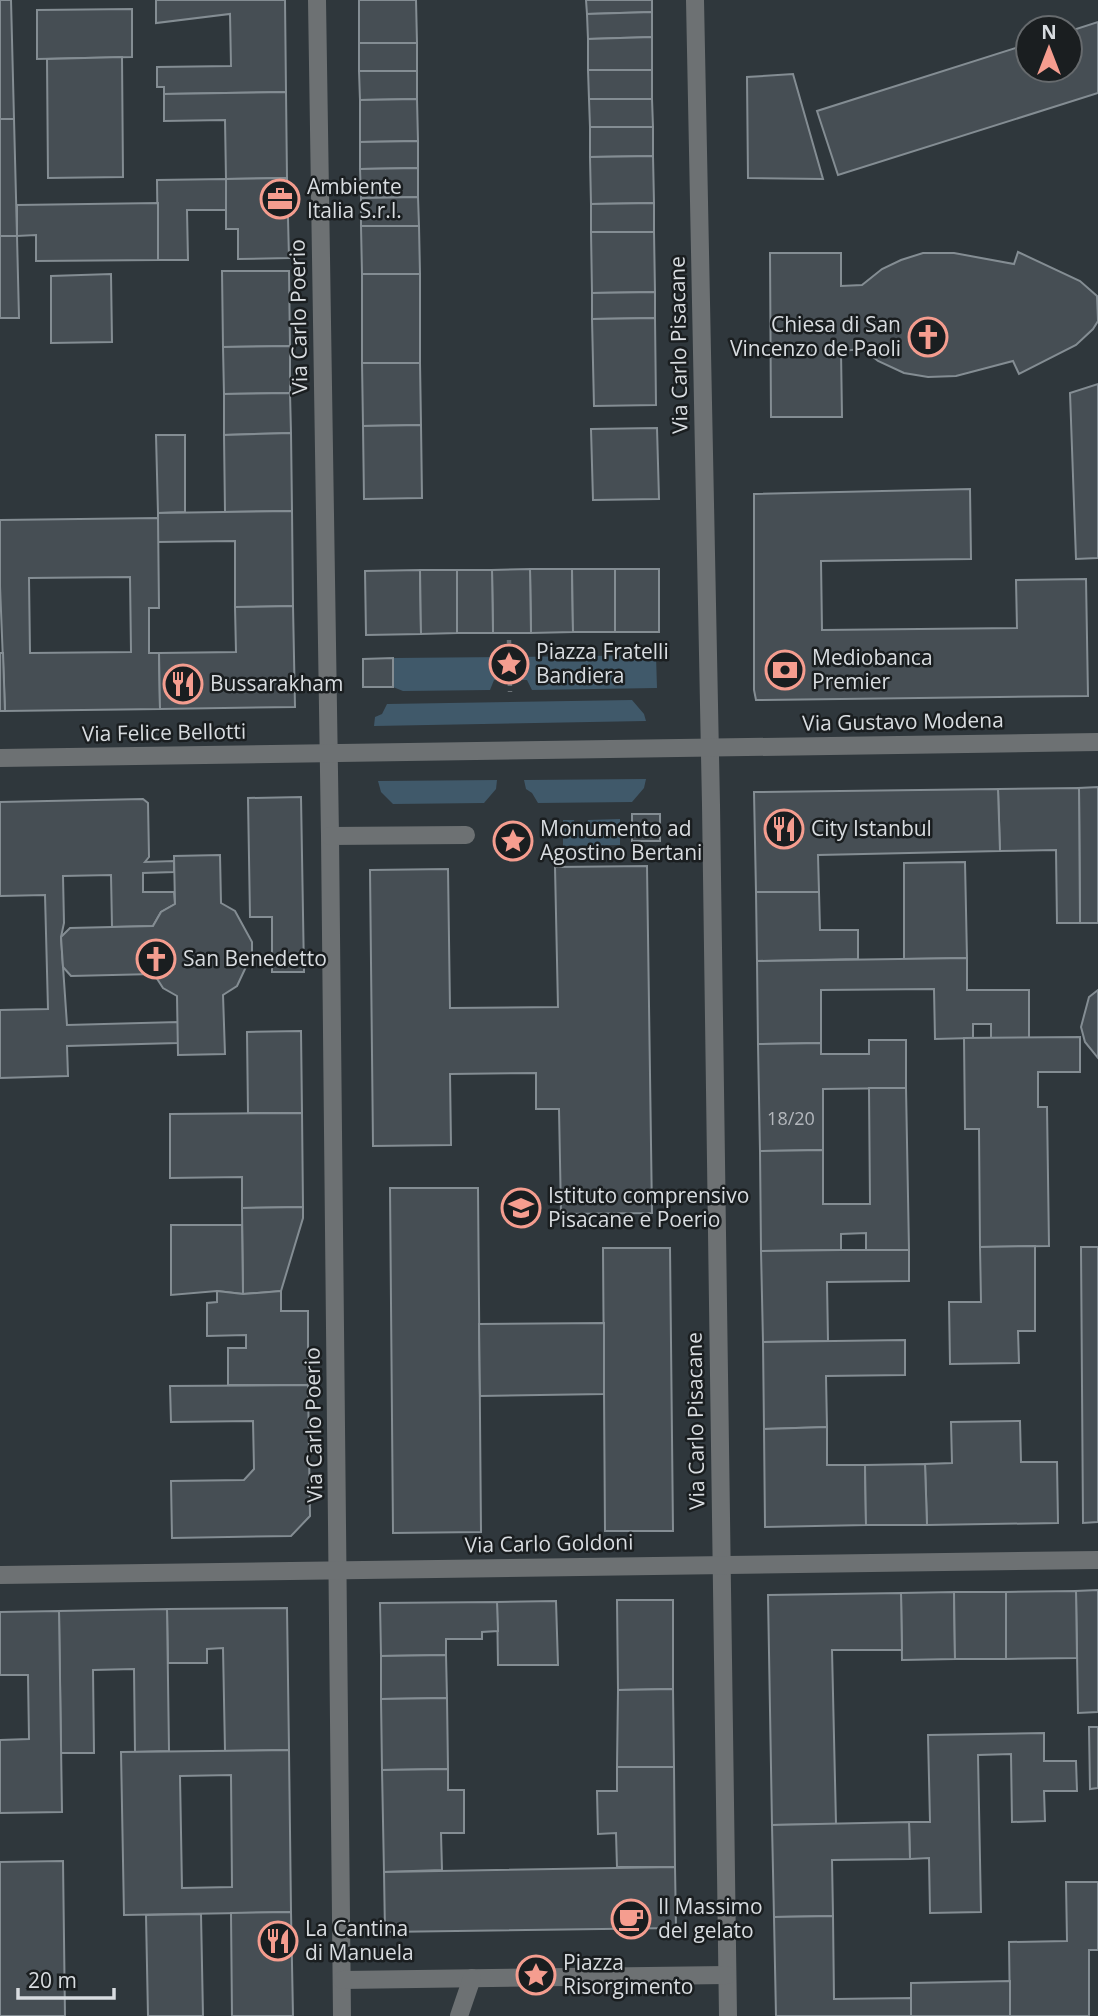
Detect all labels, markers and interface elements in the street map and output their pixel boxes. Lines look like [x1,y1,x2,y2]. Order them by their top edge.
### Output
north arrow [1014,14,1084,84]
text: N [1041,19,1057,45]
place label: Ambiente Italia S.r.l. [307,172,402,224]
office icon: Ambiente Italia S.r.l. [259,178,301,220]
street label: Via Carlo Poerio [283,239,313,395]
street label: Via Carlo Pisacane [662,256,694,434]
place label: Chiesa di San Vincenzo de Paoli [730,310,901,362]
church icon: Chiesa di San Vincenzo de Paoli [907,316,949,358]
place label: Piazza Fratelli Bandiera [536,637,669,689]
place icon: Piazza Fratelli Bandiera [488,643,530,685]
place label: Mediobanca Premier [812,643,933,695]
bank icon: Mediobanca Premier [764,649,806,691]
restaurant icon: Bussarakham [162,663,204,705]
place label: Bussarakham [210,669,343,697]
street label: Via Gustavo Modena [802,705,1004,737]
street label: Via Felice Bellotti [82,717,246,747]
restaurant icon: City Istanbul [763,808,805,850]
place label: Monumento ad Agostino Bertani [540,814,702,866]
place label: City Istanbul [811,814,932,842]
place icon: Monumento ad Agostino Bertani [492,820,534,862]
church icon: San Benedetto [135,938,177,980]
place label: San Benedetto [183,944,327,972]
house number: 18/20 [767,1106,815,1130]
place label: Istituto comprensivo Pisacane e Poerio [548,1181,749,1233]
school or university icon: Istituto comprensivo Pisacane e Poerio [500,1187,542,1229]
street label: Via Carlo Pisacane [679,1332,711,1510]
street label: Via Carlo Poerio [298,1347,328,1503]
street label: Via Carlo Goldoni [464,1528,634,1558]
place label: Il Massimo del gelato [658,1892,763,1944]
cafe icon: Il Massimo del gelato [610,1898,652,1940]
place label: La Cantina di Manuela [305,1914,414,1966]
restaurant icon: La Cantina di Manuela [257,1920,299,1962]
place label: Piazza Risorgimento [563,1948,693,2000]
place icon: Piazza Risorgimento [515,1954,557,1996]
scale bar [18,1956,114,2000]
text: 20 m [28,1966,77,1994]

